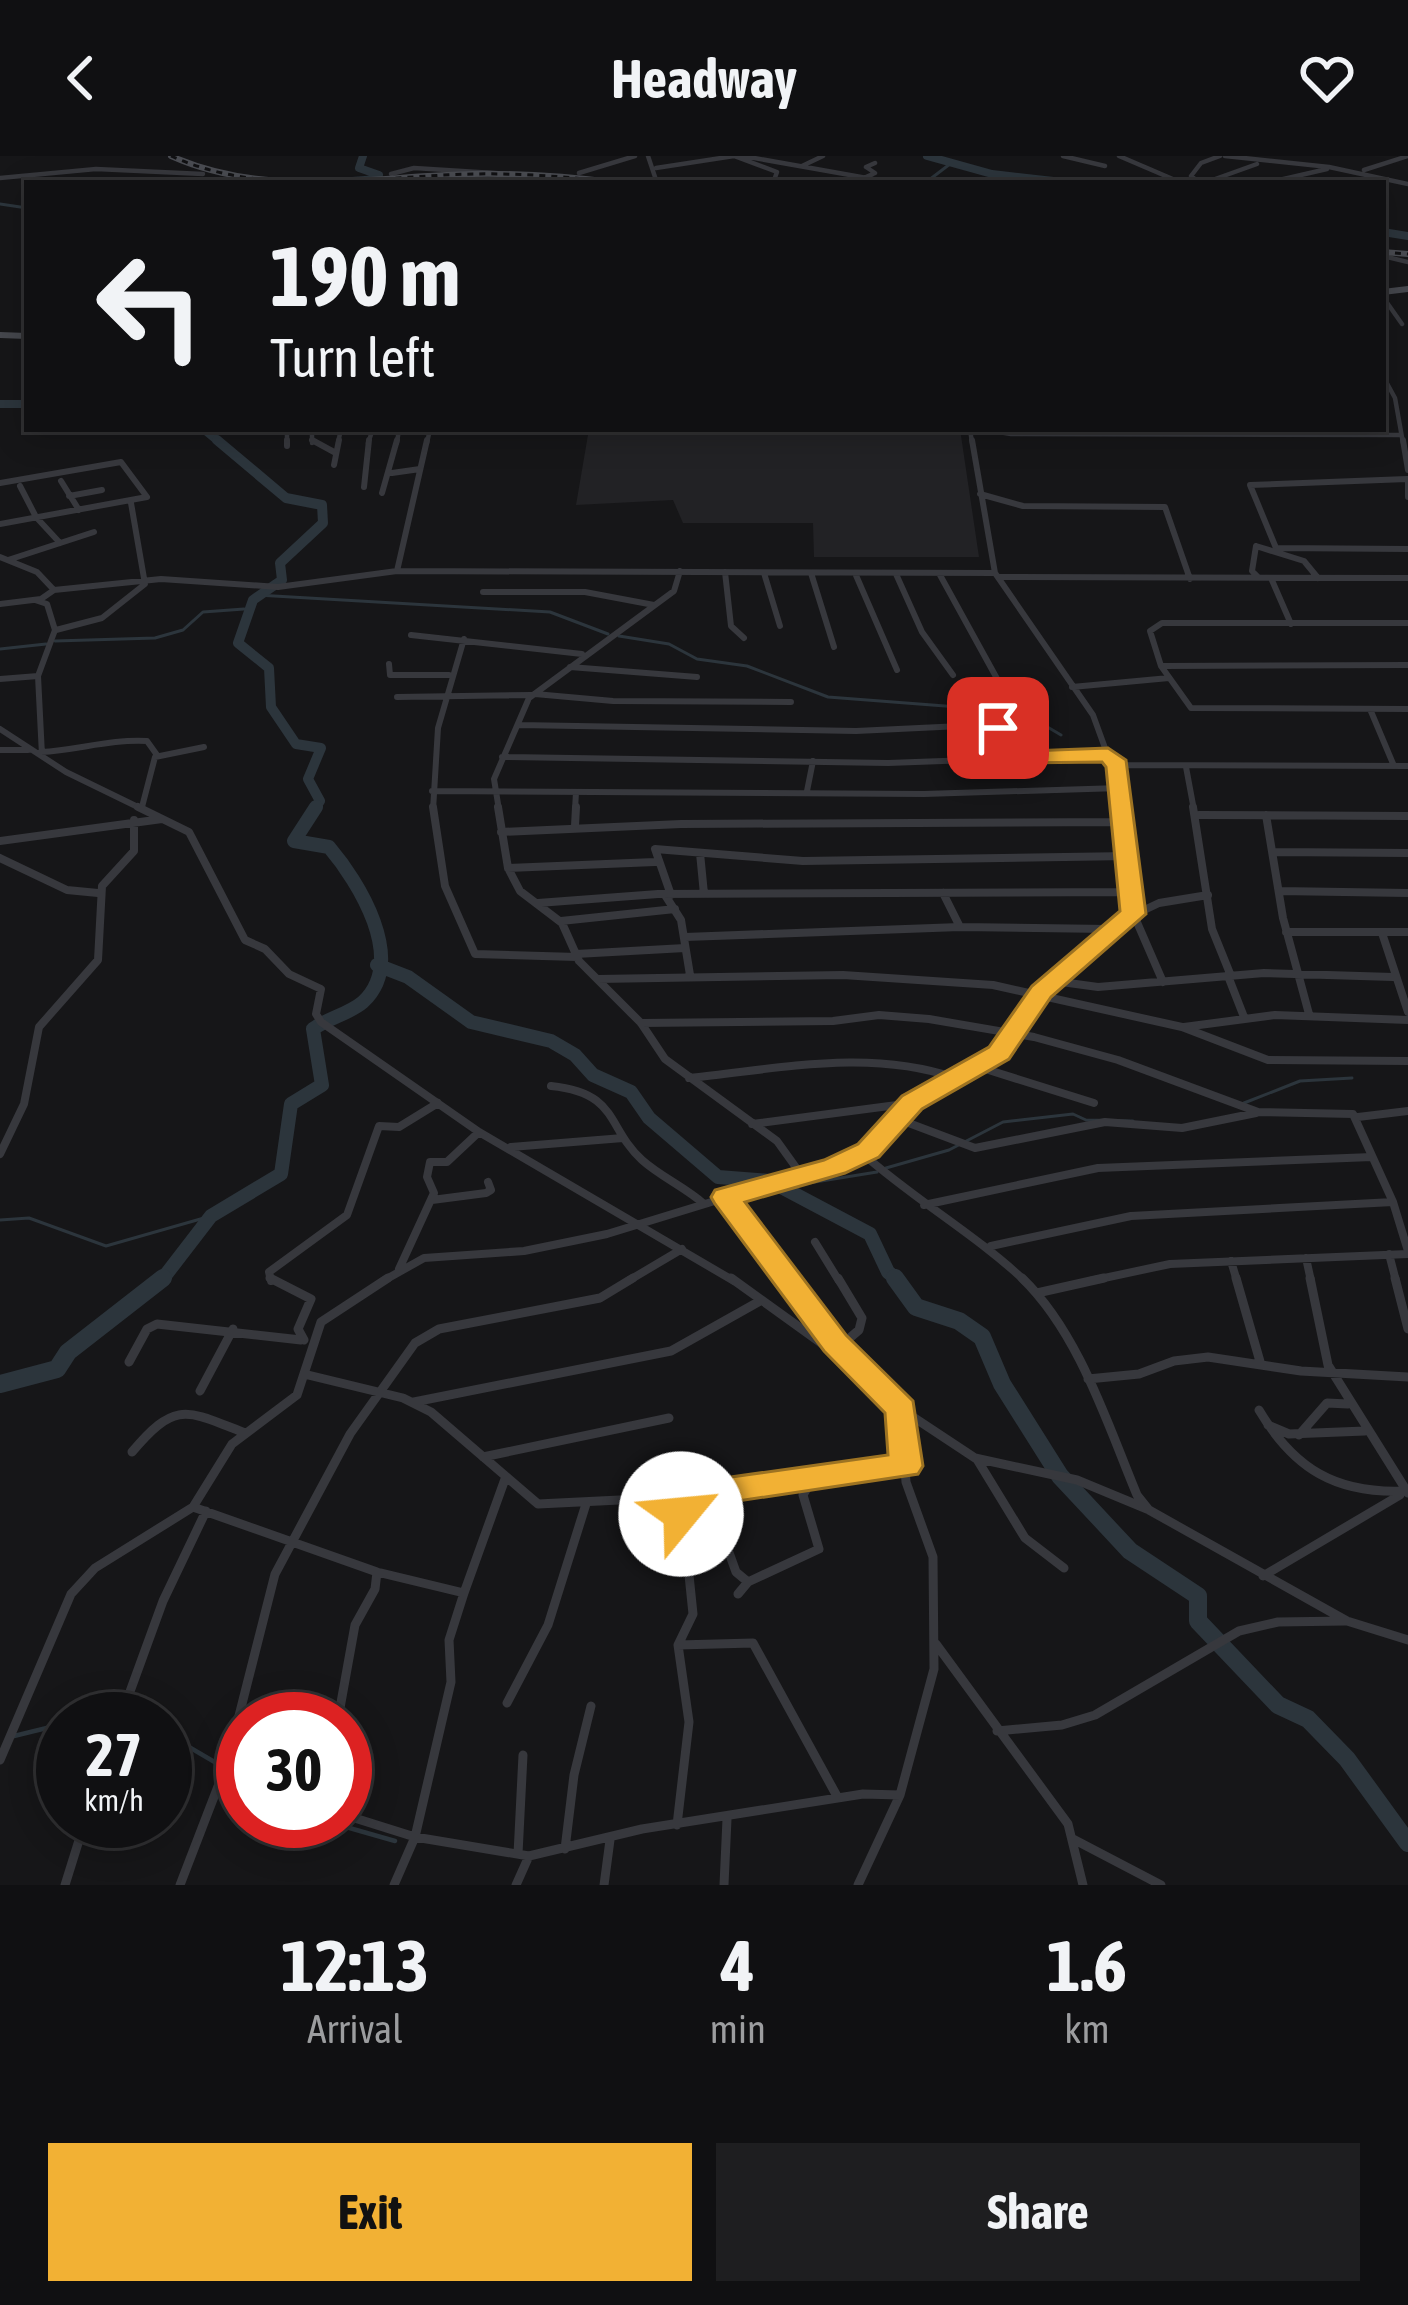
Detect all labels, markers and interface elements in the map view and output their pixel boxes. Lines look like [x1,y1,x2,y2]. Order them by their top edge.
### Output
icon: back [48,45,114,111]
icon: heart [1294,45,1360,111]
text: Headway [611,48,797,109]
icon: left [72,228,228,384]
text: 190 m [270,228,460,324]
text: Turn left [270,327,435,388]
pin [947,677,1049,779]
icon: arrive [965,695,1031,761]
position arrow [618,1451,744,1577]
speed limit sign: 30 [216,1692,372,1848]
text: 27 [86,1720,142,1789]
text: km/h [84,1783,144,1817]
text: 12:13 [281,1924,429,2006]
text: 4 [721,1924,755,2006]
text: 1.6 [1047,1924,1127,2006]
text: Arrival [307,2007,403,2051]
text: min [710,2007,766,2051]
text: km [1064,2007,1110,2051]
button: Exit [48,2143,692,2281]
button: Share [716,2143,1360,2281]

